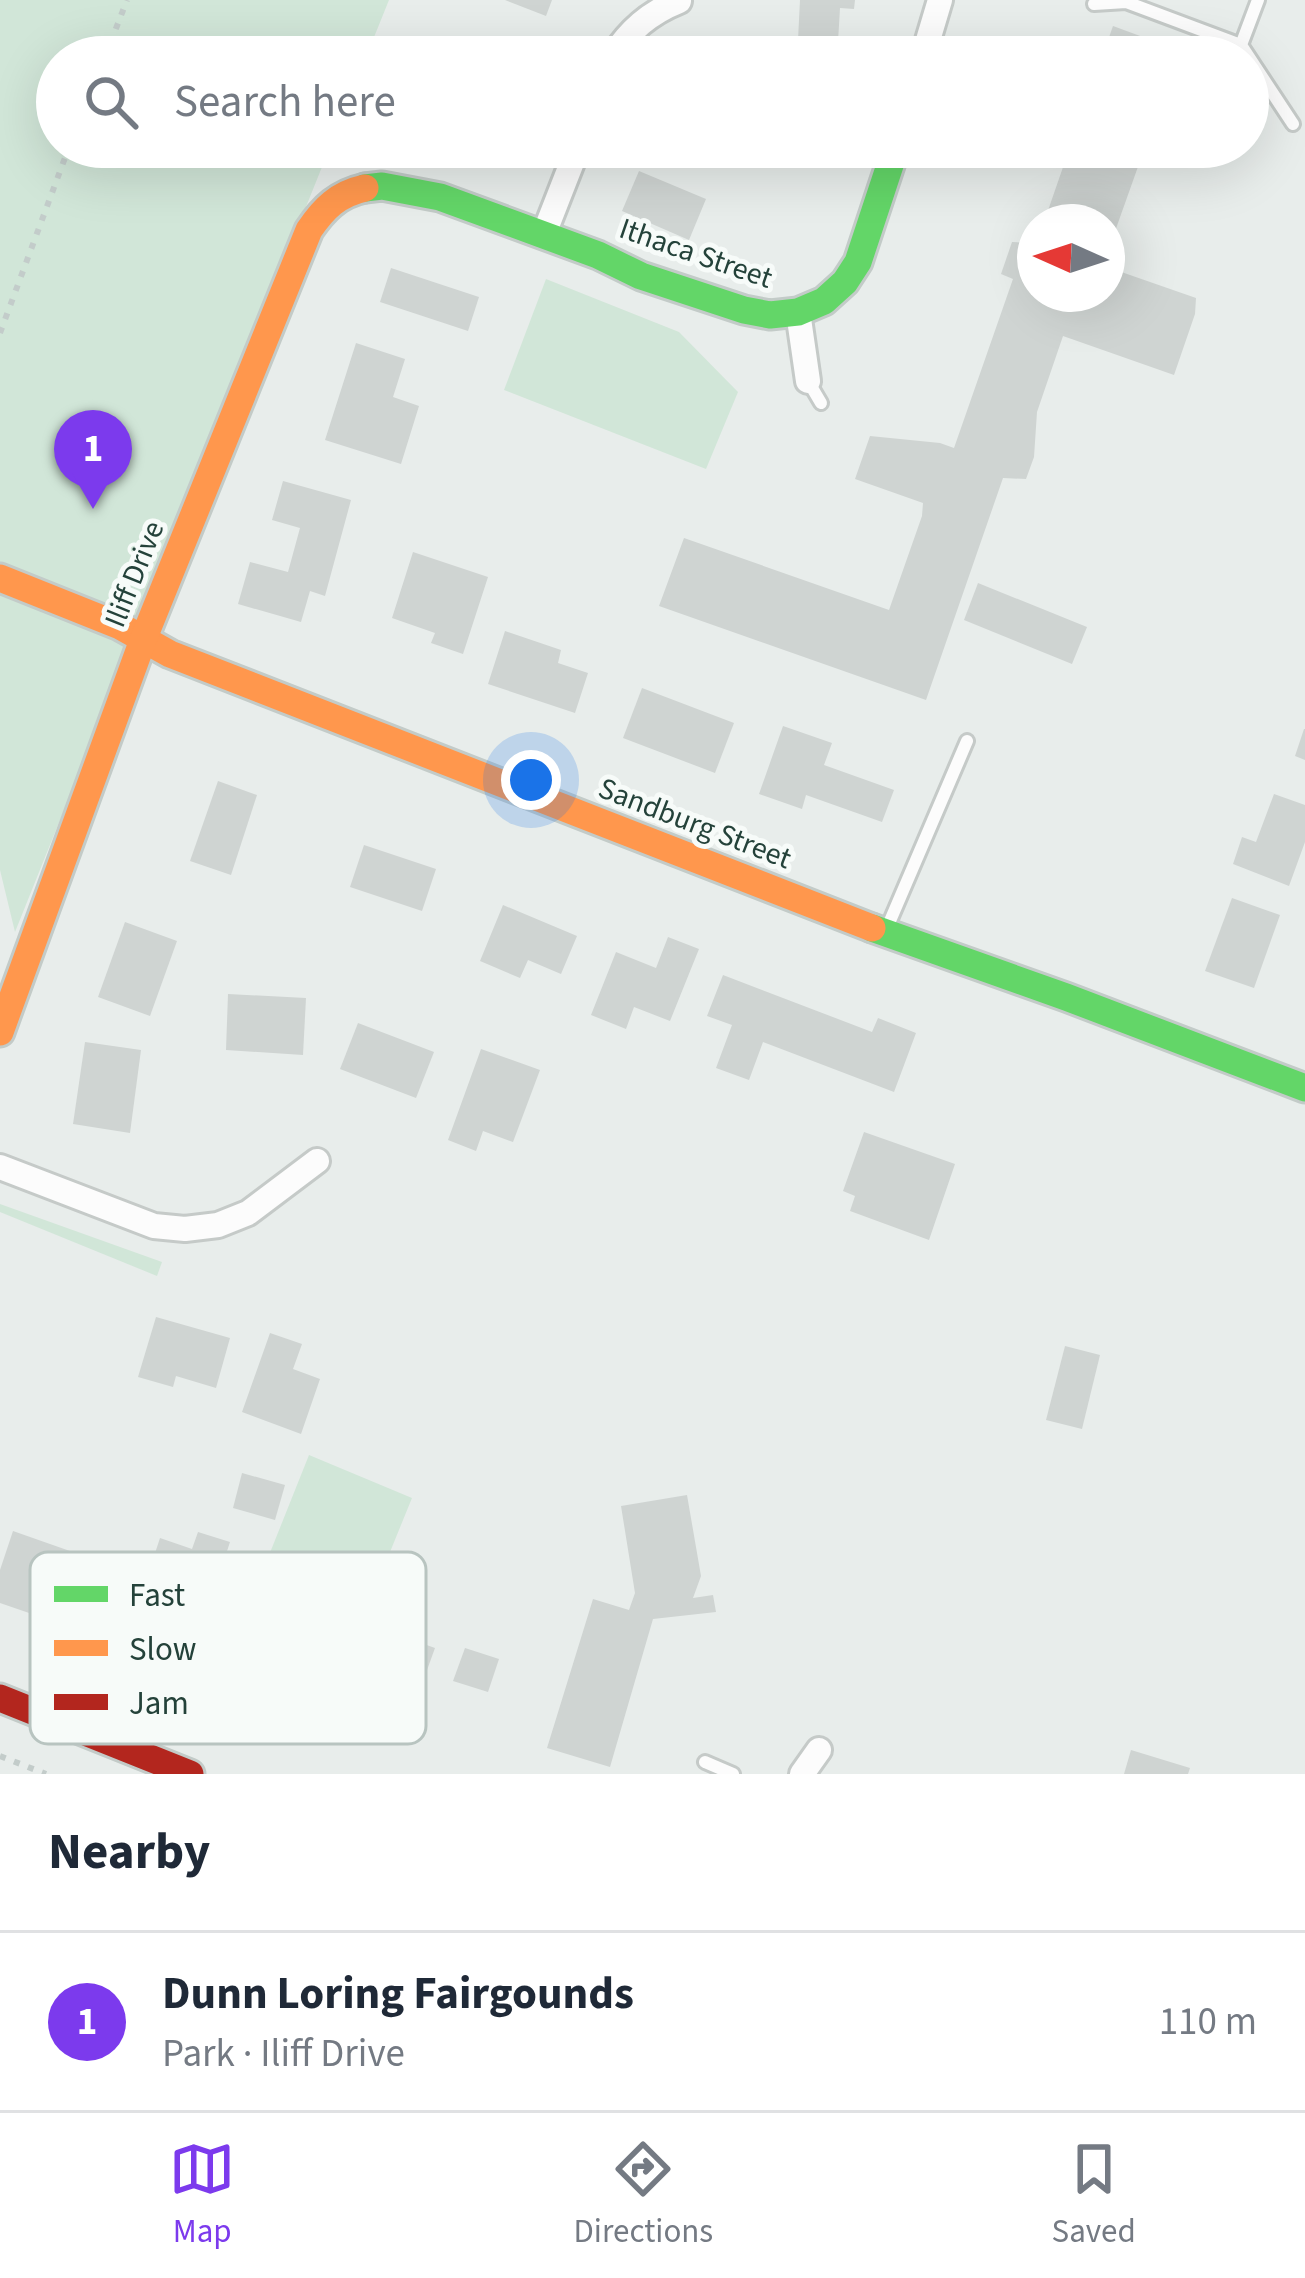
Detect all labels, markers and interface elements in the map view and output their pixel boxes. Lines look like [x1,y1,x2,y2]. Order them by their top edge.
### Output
search box [36,36,1269,168]
icon: search [78,69,144,135]
text: Search here [174,70,396,134]
north arrow [1017,204,1125,312]
street label: Ithaca Street [614,207,778,300]
pin: 1 [54,410,132,509]
street label: Iliff Drive [94,515,175,634]
your location [501,750,561,810]
street label: Sandburg Street [592,767,798,880]
legend [30,1552,426,1744]
text: Fast [129,1572,185,1619]
text: Slow [129,1626,197,1673]
text: Jam [129,1680,189,1727]
text: Nearby [48,1816,210,1888]
text: Dunn Loring Fairgounds [162,1962,634,2026]
text: 1 [77,1994,97,2050]
text: 110 m [1159,1994,1257,2050]
text: Park · Iliff Drive [162,2026,405,2082]
tab: Map [169,2136,235,2255]
tab: Directions [574,2136,713,2255]
tab: Saved [1052,2136,1136,2255]

